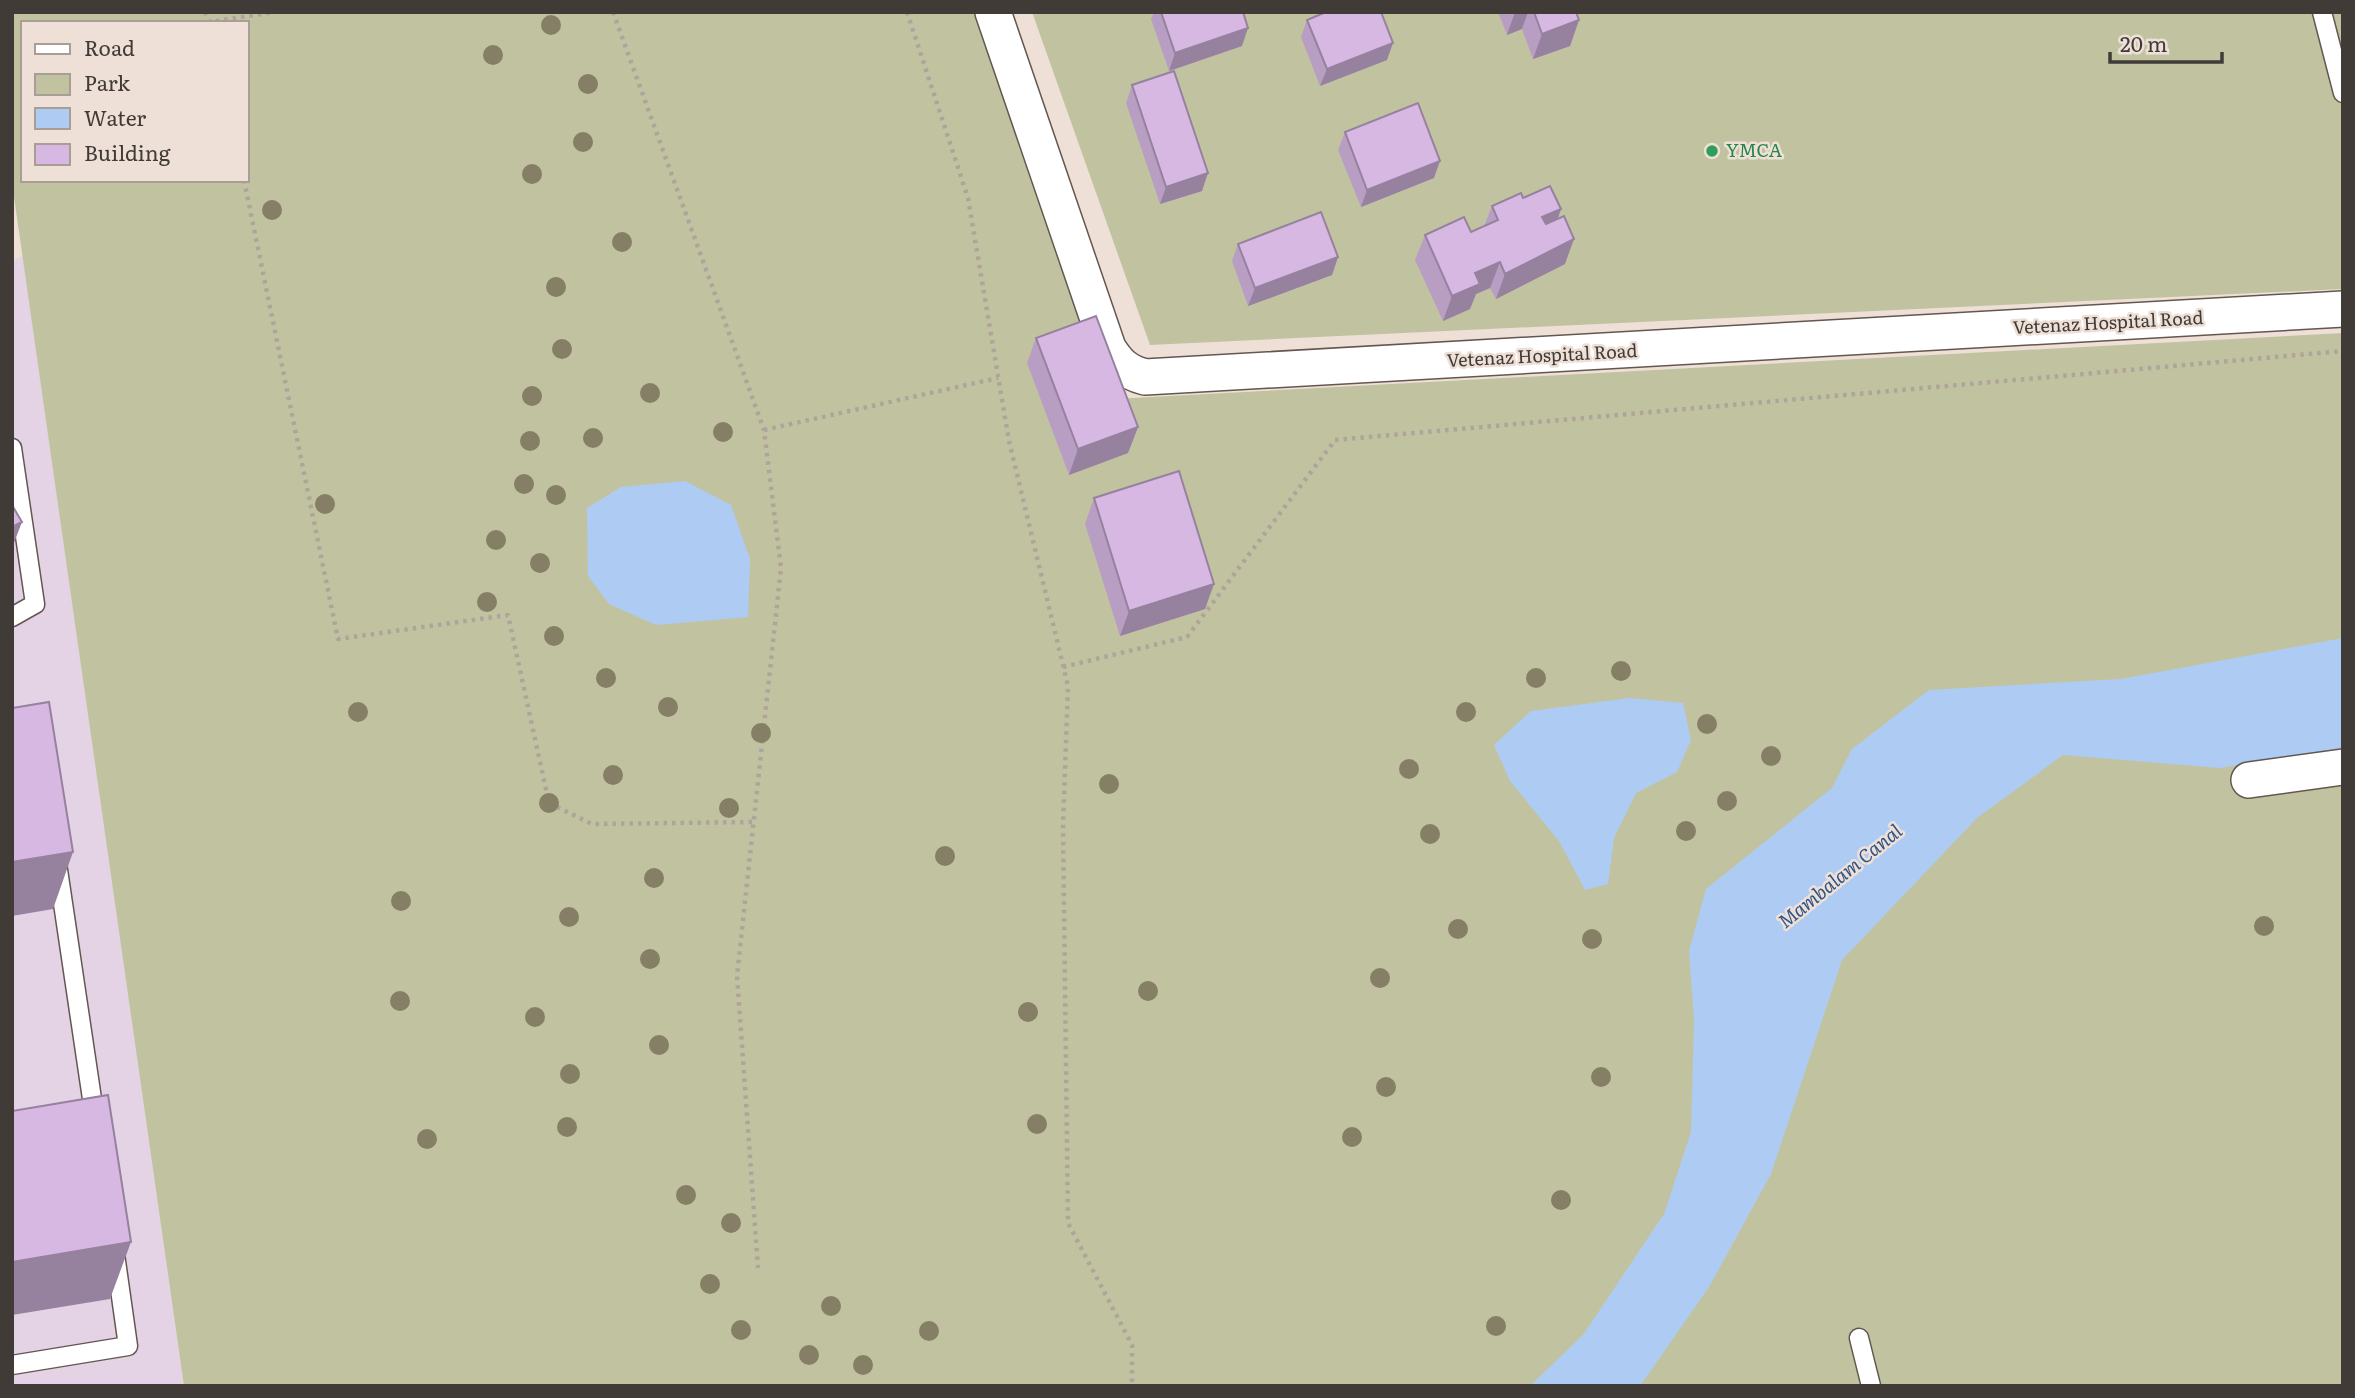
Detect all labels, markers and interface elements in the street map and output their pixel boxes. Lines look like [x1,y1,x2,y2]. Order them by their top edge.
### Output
legend [21,21,248,182]
scale bar [2110,21,2222,65]
text: 20 m [2120,27,2167,58]
text: Road [84,31,135,62]
text: Park [84,66,130,97]
text: Water [84,101,146,132]
text: Building [84,136,171,167]
place label: YMCA [1726,136,1782,163]
marker: YMCA [1704,143,1720,159]
street label: Vetenaz Hospital Road [2012,303,2204,340]
street label: Vetenaz Hospital Road [1446,336,1638,373]
water label: Mambalam Canal [1771,816,1908,934]

